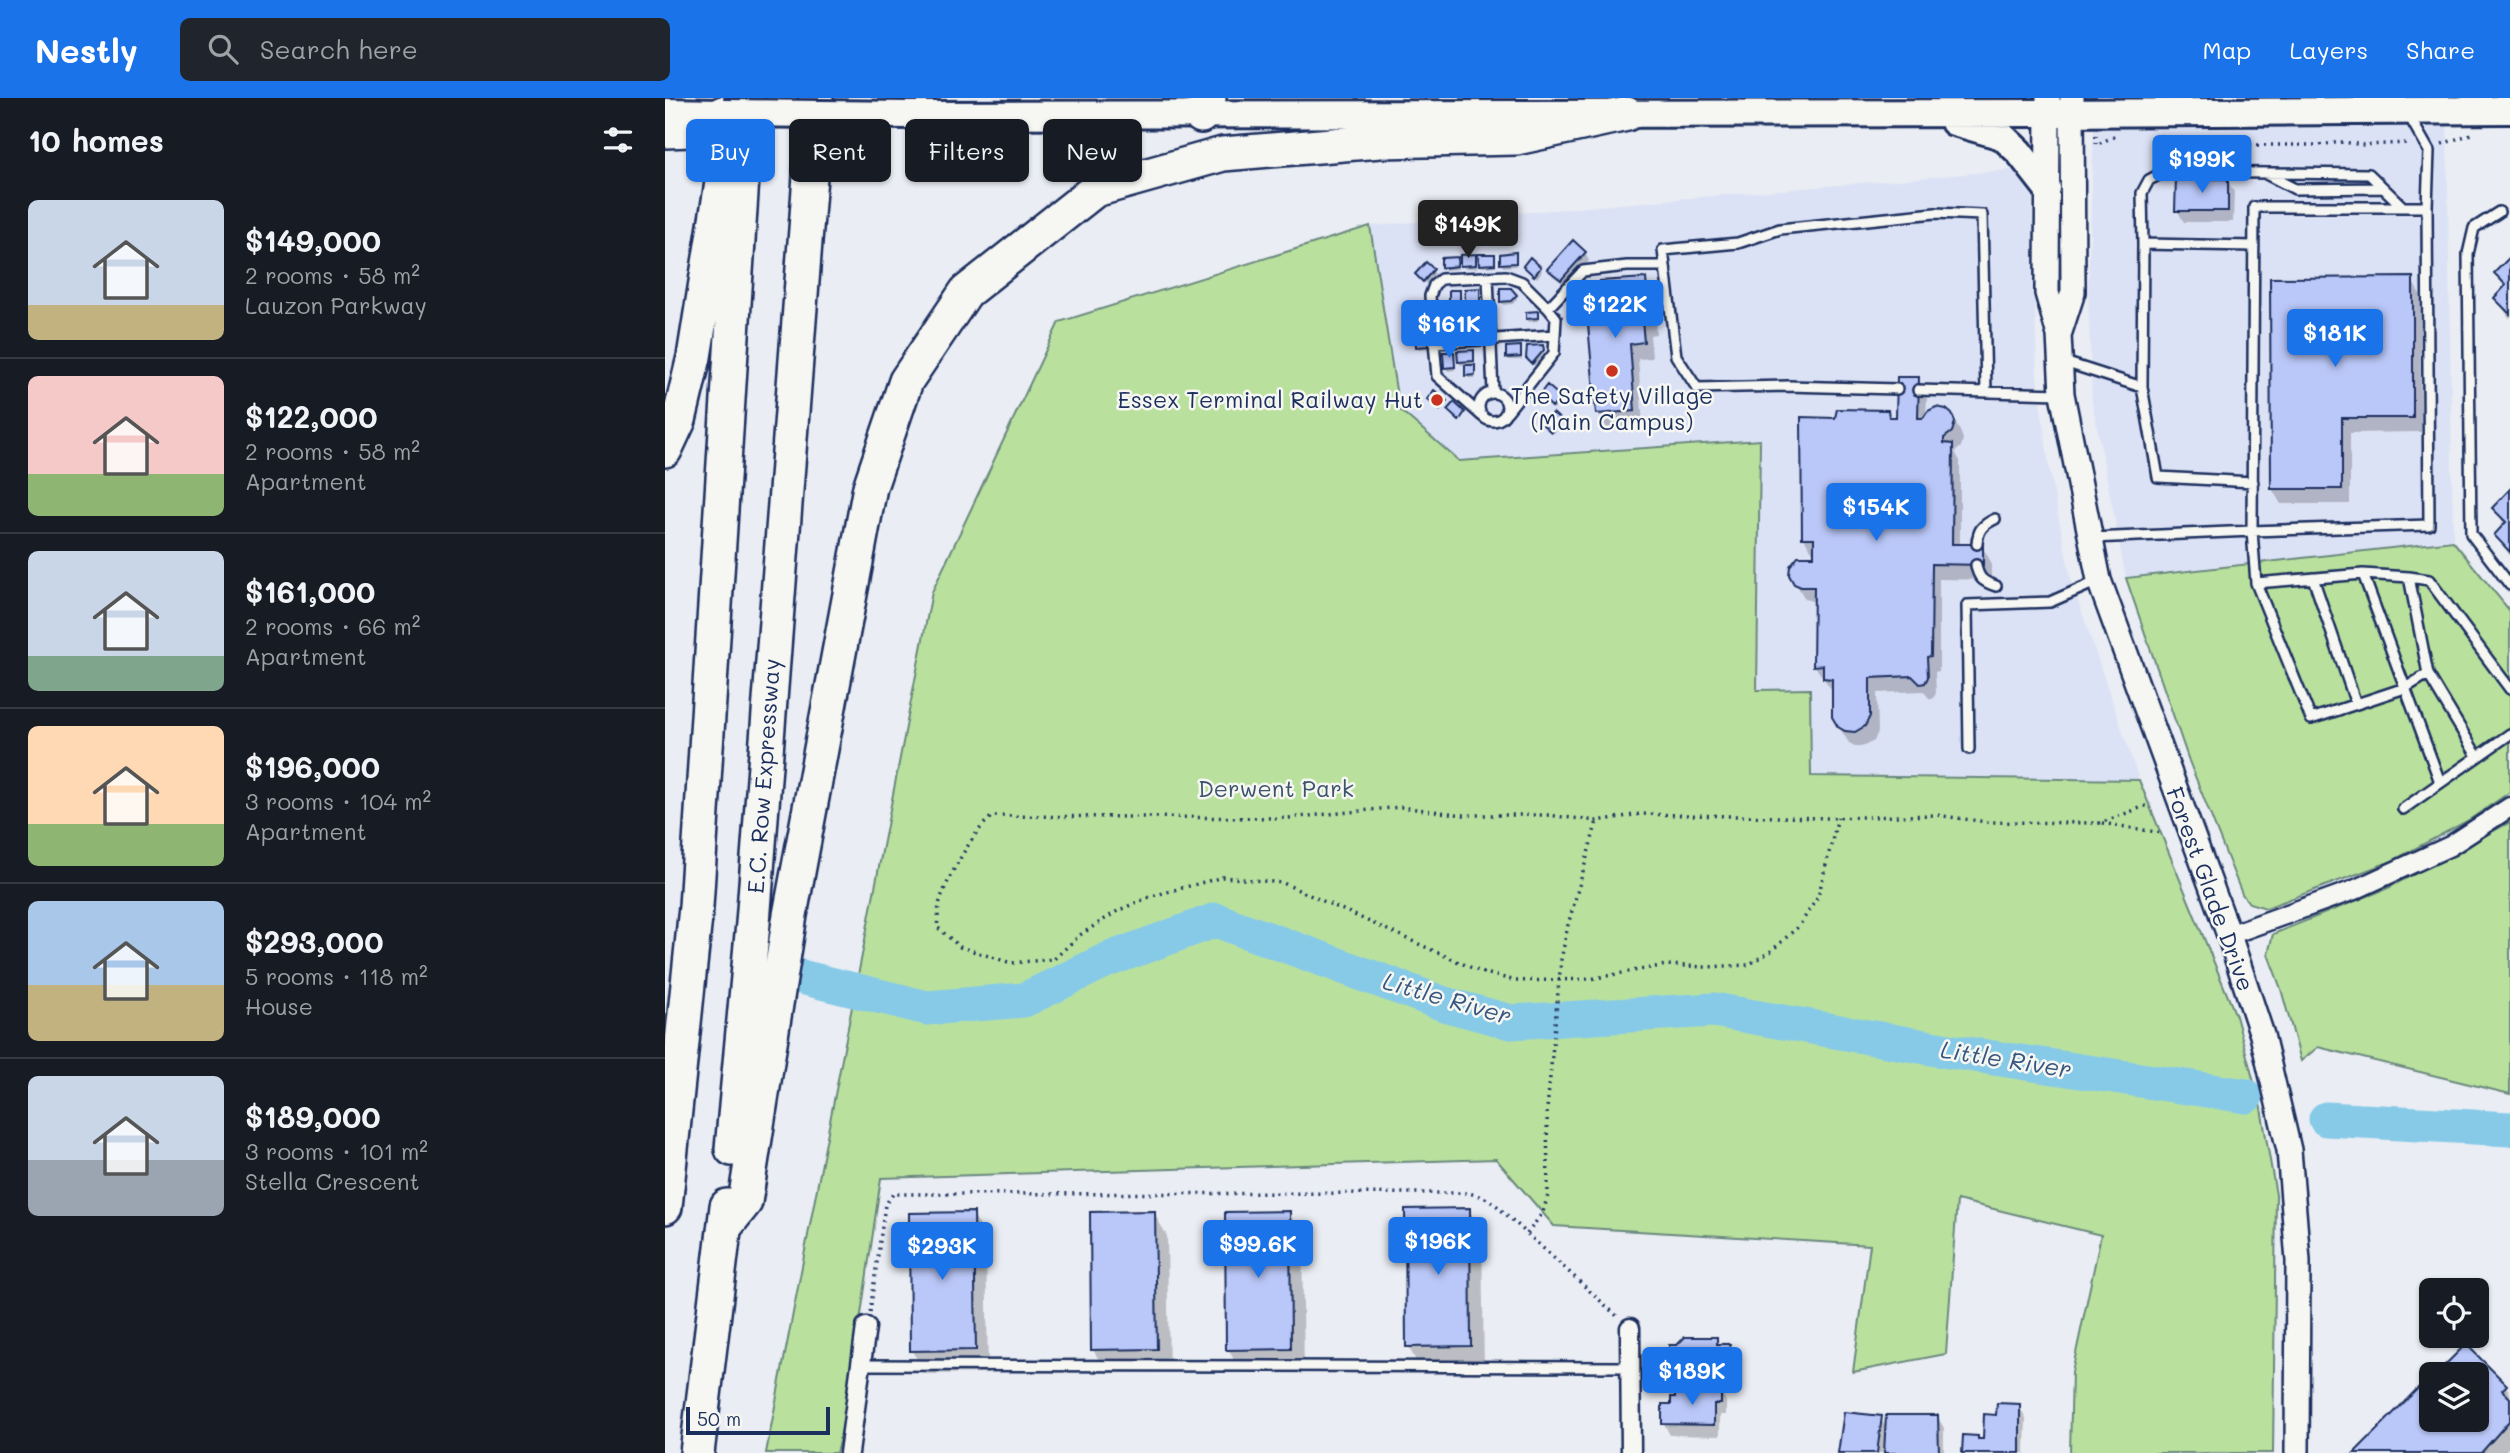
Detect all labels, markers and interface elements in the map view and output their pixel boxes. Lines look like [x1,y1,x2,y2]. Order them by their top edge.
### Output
search box [180,18,670,81]
text: Nestly [35,28,138,71]
icon: search [204,30,242,68]
text: Search here [260,32,418,66]
text: Map [2203,34,2251,65]
text: Layers [2289,34,2368,65]
text: Share [2406,34,2475,65]
chip: Buy [686,119,775,182]
chip: Rent [789,119,891,182]
chip: Filters [905,119,1029,182]
chip: New [1043,119,1142,182]
text: 10 homes [28,120,164,160]
icon: filters [599,121,637,159]
pin: $199K [2153,136,2251,195]
text: $199K [2168,143,2236,173]
pin: $149K [1419,200,1517,260]
text: $149K [1434,208,1502,238]
text: $149,000 [245,220,381,260]
icon: home [84,228,168,312]
text: 2 rooms · 58 m² [245,260,420,290]
pin: $122K [1566,280,1664,340]
text: $122K [1582,288,1648,318]
text: Lauzon Parkway [245,290,427,320]
pin: $161K [1400,300,1498,360]
text: $161K [1417,308,1481,338]
pin: $181K [2286,310,2384,369]
text: $181K [2303,317,2367,347]
marker: The Safety Village (Main Campus) [1604,363,1620,379]
place label: The Safety Village (Main Campus) [1511,380,1713,436]
place label: Essex Terminal Railway Hut [1117,384,1423,414]
marker: Essex Terminal Railway Hut [1429,392,1445,408]
text: $122,000 [245,396,377,436]
icon: home [84,404,168,488]
text: 2 rooms · 58 m² [245,436,420,466]
text: Apartment [245,466,367,496]
pin: $154K [1827,484,1925,543]
text: $154K [1842,491,1910,521]
text: $161,000 [245,571,375,611]
icon: home [84,579,168,663]
text: 2 rooms · 66 m² [245,611,420,641]
text: Apartment [245,641,367,671]
street label: E.C. Row Expressway [740,657,786,894]
text: $196,000 [245,746,380,786]
icon: home [84,754,168,838]
park label: Derwent Park [1198,773,1354,803]
street label: Forest Glade Drive [2160,782,2262,995]
text: 3 rooms · 104 m² [245,786,431,816]
text: Apartment [245,816,367,846]
text: $293,000 [245,921,383,961]
icon: home [84,929,168,1013]
text: 5 rooms · 118 m² [245,961,428,991]
water label: Little River [1380,964,1515,1031]
text: House [245,991,313,1021]
water label: Little River [1939,1033,2074,1084]
text: $189,000 [245,1096,381,1136]
icon: home [84,1104,168,1188]
text: 3 rooms · 101 m² [245,1136,428,1166]
text: Stella Crescent [245,1166,420,1196]
pin: $196K [1389,1218,1487,1277]
pin: $99.6K [1201,1220,1315,1280]
pin: $293K [893,1222,991,1282]
text: $196K [1404,1225,1472,1255]
text: $99.6K [1219,1228,1297,1258]
text: $293K [907,1230,977,1260]
map controls [2419,1278,2489,1432]
button: locate [2419,1278,2489,1348]
pin: $189K [1643,1348,1741,1407]
text: $189K [1658,1355,1726,1385]
button: layers [2419,1362,2489,1432]
scale bar [686,1404,829,1436]
text: 50 m [697,1406,741,1431]

